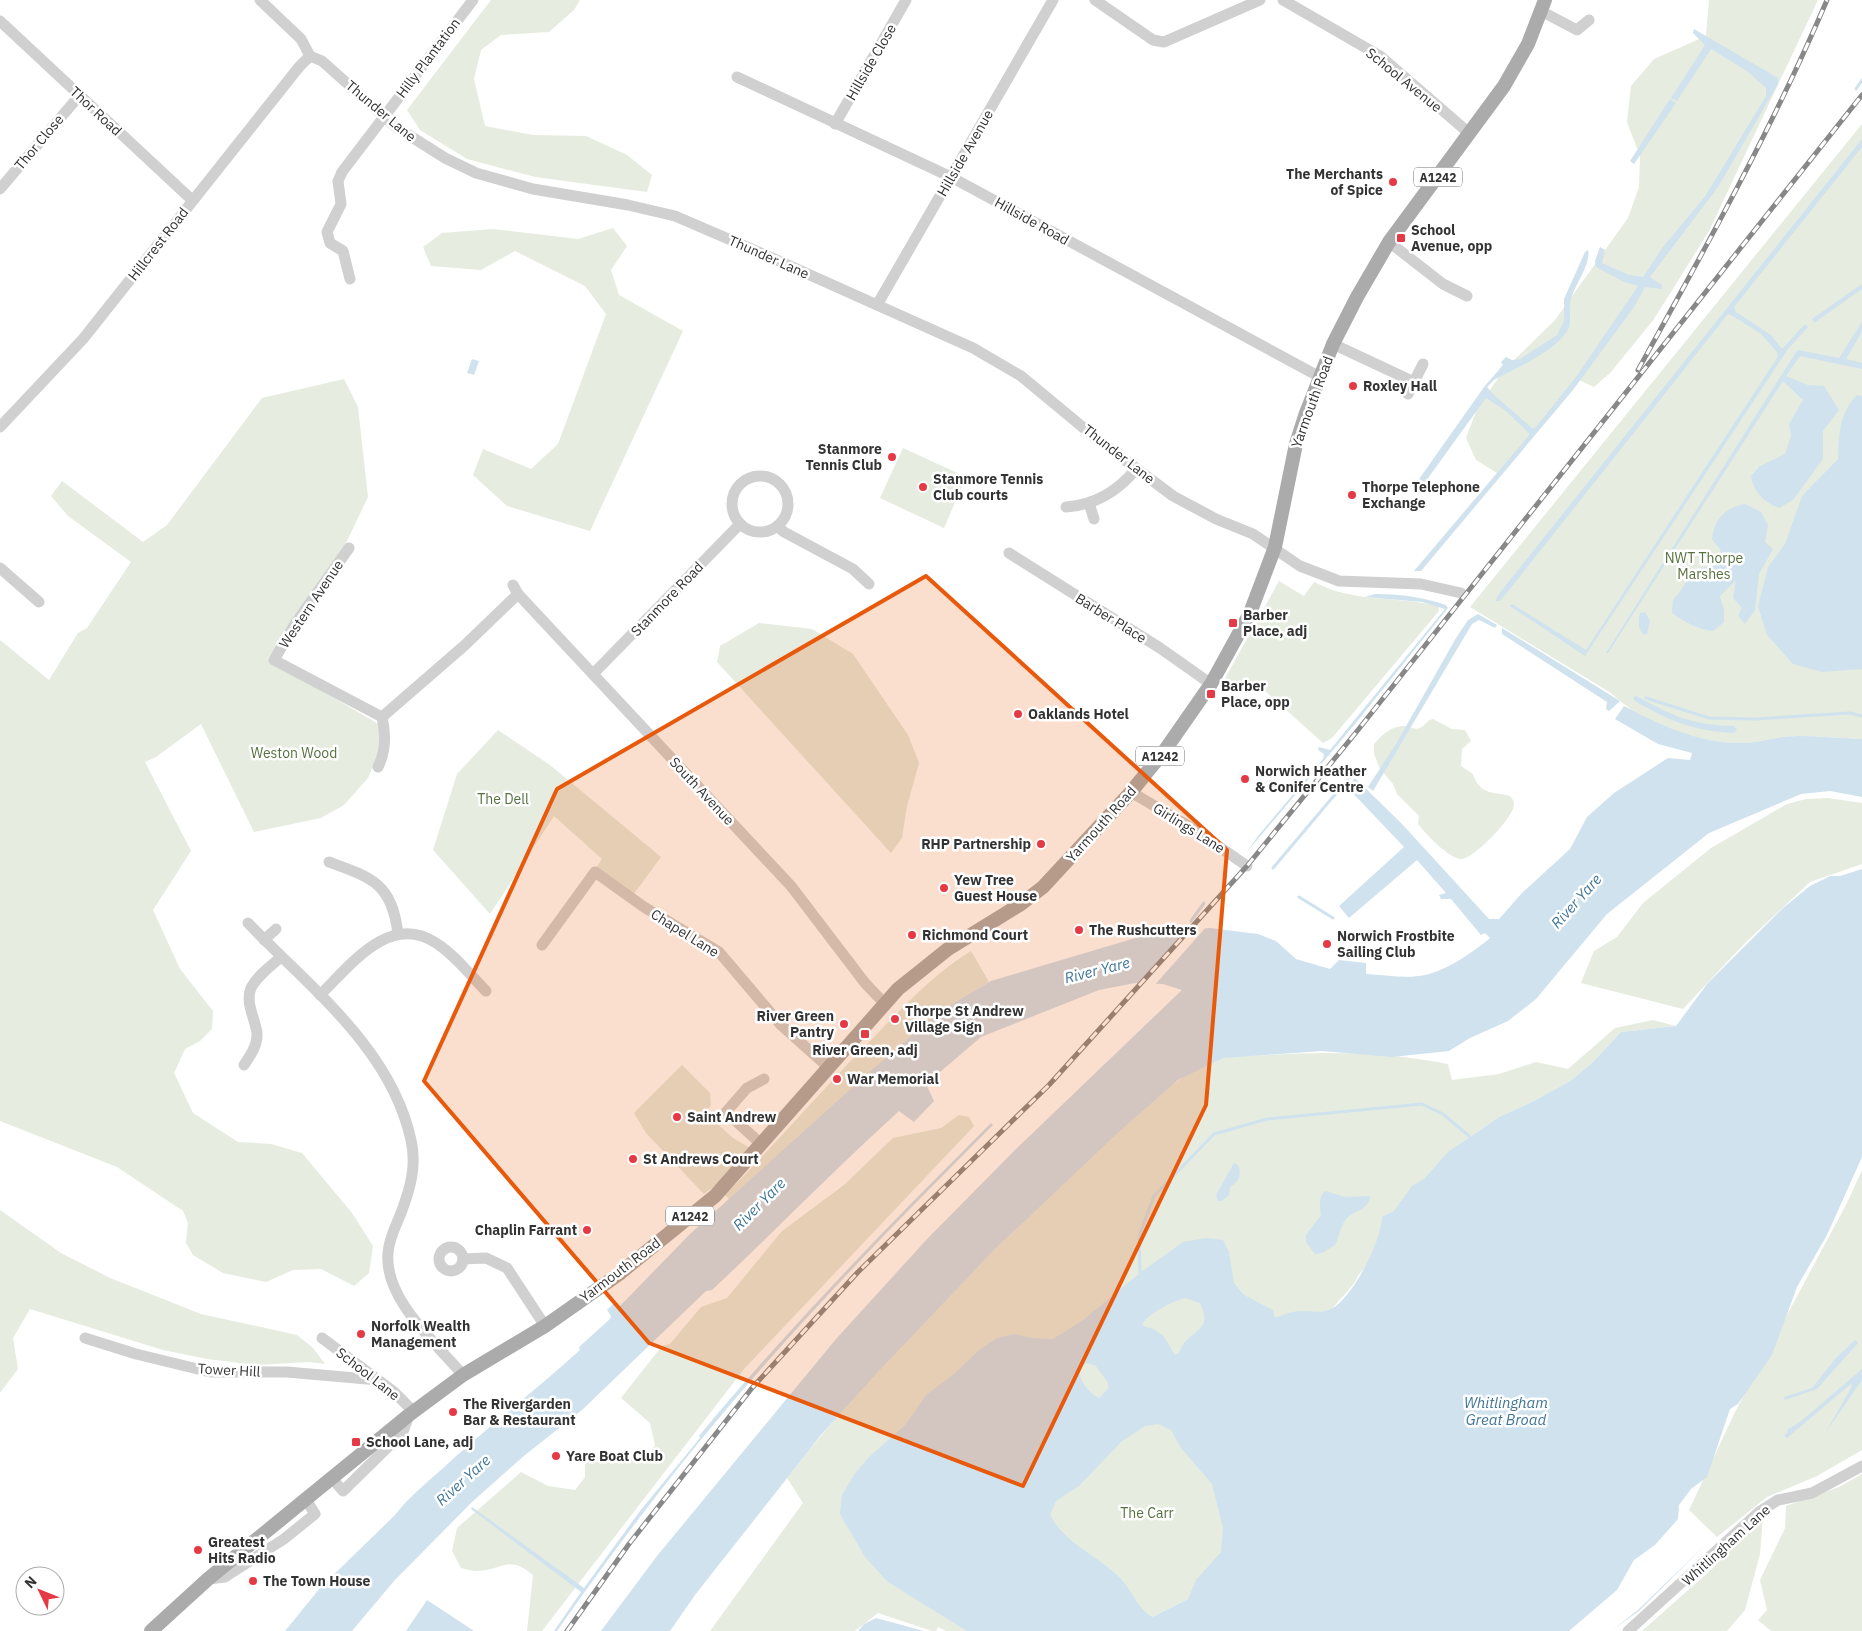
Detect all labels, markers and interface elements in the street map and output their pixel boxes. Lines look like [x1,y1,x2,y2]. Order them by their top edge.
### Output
street label: Hilly Plantation [392,14,464,102]
street label: Hillside Close [842,20,900,103]
street label: School Avenue [1362,44,1446,116]
street label: Thunder Lane [342,76,420,146]
street label: Thor Road [66,82,126,140]
street label: Hillside Avenue [933,106,997,200]
street label: Thor Close [11,110,68,173]
place label: The Merchants of Spice [1286,165,1383,199]
road number: A1242 [1414,168,1462,186]
marker: The Merchants of Spice [1387,176,1399,188]
street label: Hillside Road [992,193,1072,249]
street label: Hillcrest Road [124,204,192,284]
place label: School Avenue, opp [1411,221,1492,255]
street label: Thunder Lane [726,231,812,283]
marker: School Avenue, opp [1395,232,1407,244]
street label: Yarmouth Road [1287,354,1337,450]
place label: Roxley Hall [1363,377,1437,395]
marker: Roxley Hall [1347,380,1359,392]
street label: Thunder Lane [1079,420,1159,488]
place label: Stanmore Tennis Club [806,440,882,474]
marker: Stanmore Tennis Club [886,451,898,463]
place label: Stanmore Tennis Club courts [933,470,1043,504]
place label: Thorpe Telephone Exchange [1362,478,1480,512]
marker: Stanmore Tennis Club courts [917,481,929,493]
marker: Thorpe Telephone Exchange [1346,489,1358,501]
park label: NWT Thorpe Marshes [1665,549,1744,583]
street label: Western Avenue [275,556,347,651]
street label: Stanmore Road [627,558,707,640]
street label: Barber Place [1072,589,1150,647]
place label: Barber Place, adj [1243,606,1307,640]
marker: Barber Place, adj [1227,617,1239,629]
place label: Barber Place, opp [1221,677,1290,711]
marker: Barber Place, opp [1205,688,1217,700]
place label: Oaklands Hotel [1028,705,1129,723]
marker: Oaklands Hotel [1012,708,1024,720]
park label: Weston Wood [251,744,337,762]
road number: A1242 [1136,746,1184,766]
street label: South Avenue [666,753,738,829]
place label: Norwich Heather & Conifer Centre [1255,762,1367,796]
marker: Norwich Heather & Conifer Centre [1239,773,1251,785]
street label: Yarmouth Road [1062,782,1140,866]
park label: The Dell [477,790,529,808]
street label: Girlings Lane [1150,799,1228,857]
place label: RHP Partnership [921,835,1031,853]
marker: RHP Partnership [1035,838,1047,850]
water label: River Yare [1547,870,1606,932]
place label: Yew Tree Guest House [954,871,1037,905]
marker: Yew Tree Guest House [938,882,950,894]
street label: Chapel Lane [648,905,723,961]
place label: The Rushcutters [1089,921,1197,939]
marker: The Rushcutters [1073,924,1085,936]
place label: Richmond Court [922,926,1028,944]
place label: Norwich Frostbite Sailing Club [1337,927,1455,961]
marker: Richmond Court [906,929,918,941]
marker: Norwich Frostbite Sailing Club [1321,938,1333,950]
water label: River Yare [1062,953,1132,987]
place label: Thorpe St Andrew Village Sign [905,1002,1024,1036]
place label: River Green Pantry [757,1007,835,1041]
marker: Thorpe St Andrew Village Sign [889,1013,901,1025]
marker: River Green Pantry [838,1018,850,1030]
marker: River Green, adj [859,1028,871,1040]
place label: River Green, adj [812,1041,918,1059]
place label: War Memorial [847,1070,939,1088]
marker: War Memorial [831,1073,843,1085]
place label: Saint Andrew [687,1108,777,1126]
marker: Saint Andrew [671,1111,683,1123]
place label: St Andrews Court [643,1150,759,1168]
marker: St Andrews Court [627,1153,639,1165]
water label: River Yare [729,1173,790,1234]
road number: A1242 [666,1206,714,1226]
place label: Chaplin Farrant [475,1221,577,1239]
marker: Chaplin Farrant [581,1224,593,1236]
street label: Yarmouth Road [576,1234,664,1306]
place label: Norfolk Wealth Management [371,1317,470,1351]
marker: Norfolk Wealth Management [355,1328,367,1340]
street label: School Lane [332,1343,404,1405]
street label: Tower Hill [197,1359,261,1381]
water label: Whitlingham Great Broad [1464,1393,1548,1429]
place label: The Rivergarden Bar & Restaurant [463,1395,576,1429]
marker: The Rivergarden Bar & Restaurant [447,1406,459,1418]
place label: School Lane, adj [366,1433,473,1451]
marker: School Lane, adj [350,1436,362,1448]
place label: Yare Boat Club [566,1447,663,1465]
water label: River Yare [432,1450,494,1509]
marker: Yare Boat Club [550,1450,562,1462]
street label: Whitlingham Lane [1678,1500,1774,1589]
park label: The Carr [1120,1504,1174,1522]
place label: Greatest Hits Radio [208,1533,276,1567]
marker: Greatest Hits Radio [192,1544,204,1556]
north arrow [15,1566,65,1616]
text: N [20,1572,41,1592]
place label: The Town House [263,1572,371,1590]
marker: The Town House [247,1575,259,1587]

